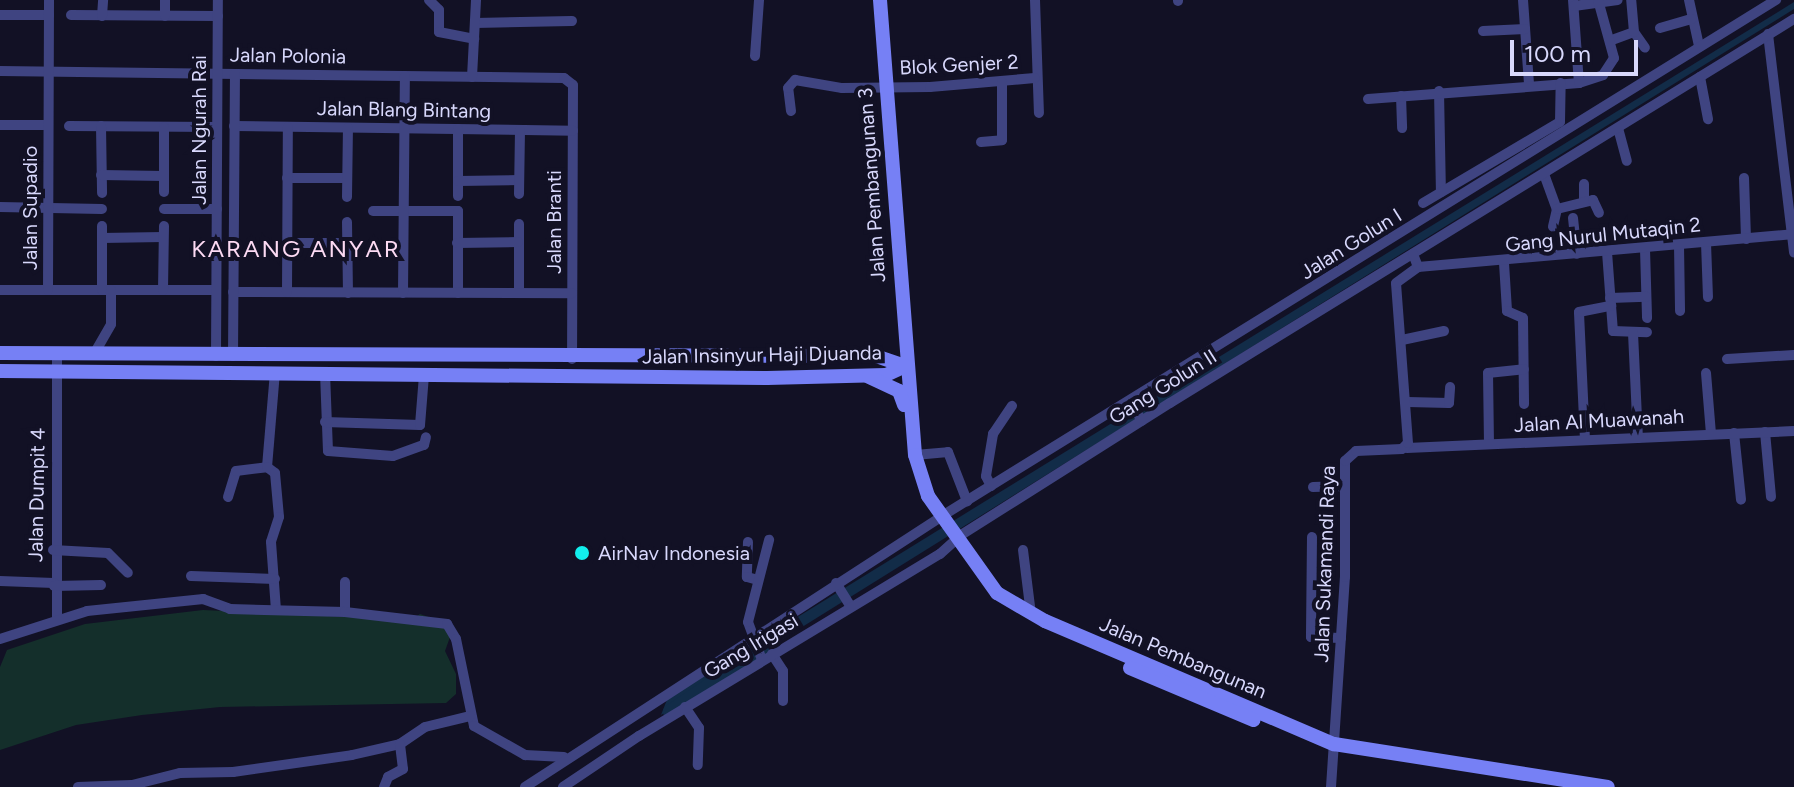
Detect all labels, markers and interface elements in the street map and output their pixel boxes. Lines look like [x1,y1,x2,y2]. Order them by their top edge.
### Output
scale bar [1514,24,1642,74]
text: 100 m [1524,39,1591,68]
street label: Jalan Polonia [230,43,346,69]
street label: Blok Genjer 2 [899,50,1019,80]
street label: Jalan Ngurah Rai [187,55,211,205]
street label: Jalan Pembangunan 3 [853,87,891,283]
street label: Jalan Blang Bintang [317,96,491,124]
street label: Jalan Supadio [18,146,42,270]
street label: Jalan Branti [542,170,566,274]
street label: Jalan Golun I [1296,203,1406,285]
street label: Gang Nurul Mutaqin 2 [1504,213,1702,257]
district label: KARANG ANYAR [191,235,401,263]
street label: Jalan Insinyur Haji Djuanda [642,341,882,369]
street label: Gang Golun II [1105,344,1221,430]
street label: Jalan Al Muawanah [1513,405,1685,437]
street label: Jalan Dumpit 4 [24,428,50,562]
street label: Jalan Sukamandi Raya [1310,465,1340,663]
place label: AirNav Indonesia [598,541,750,565]
marker: AirNav Indonesia [573,544,591,562]
street label: Gang Irigasi [699,608,803,684]
street label: Jalan Pembangunan [1096,612,1270,704]

